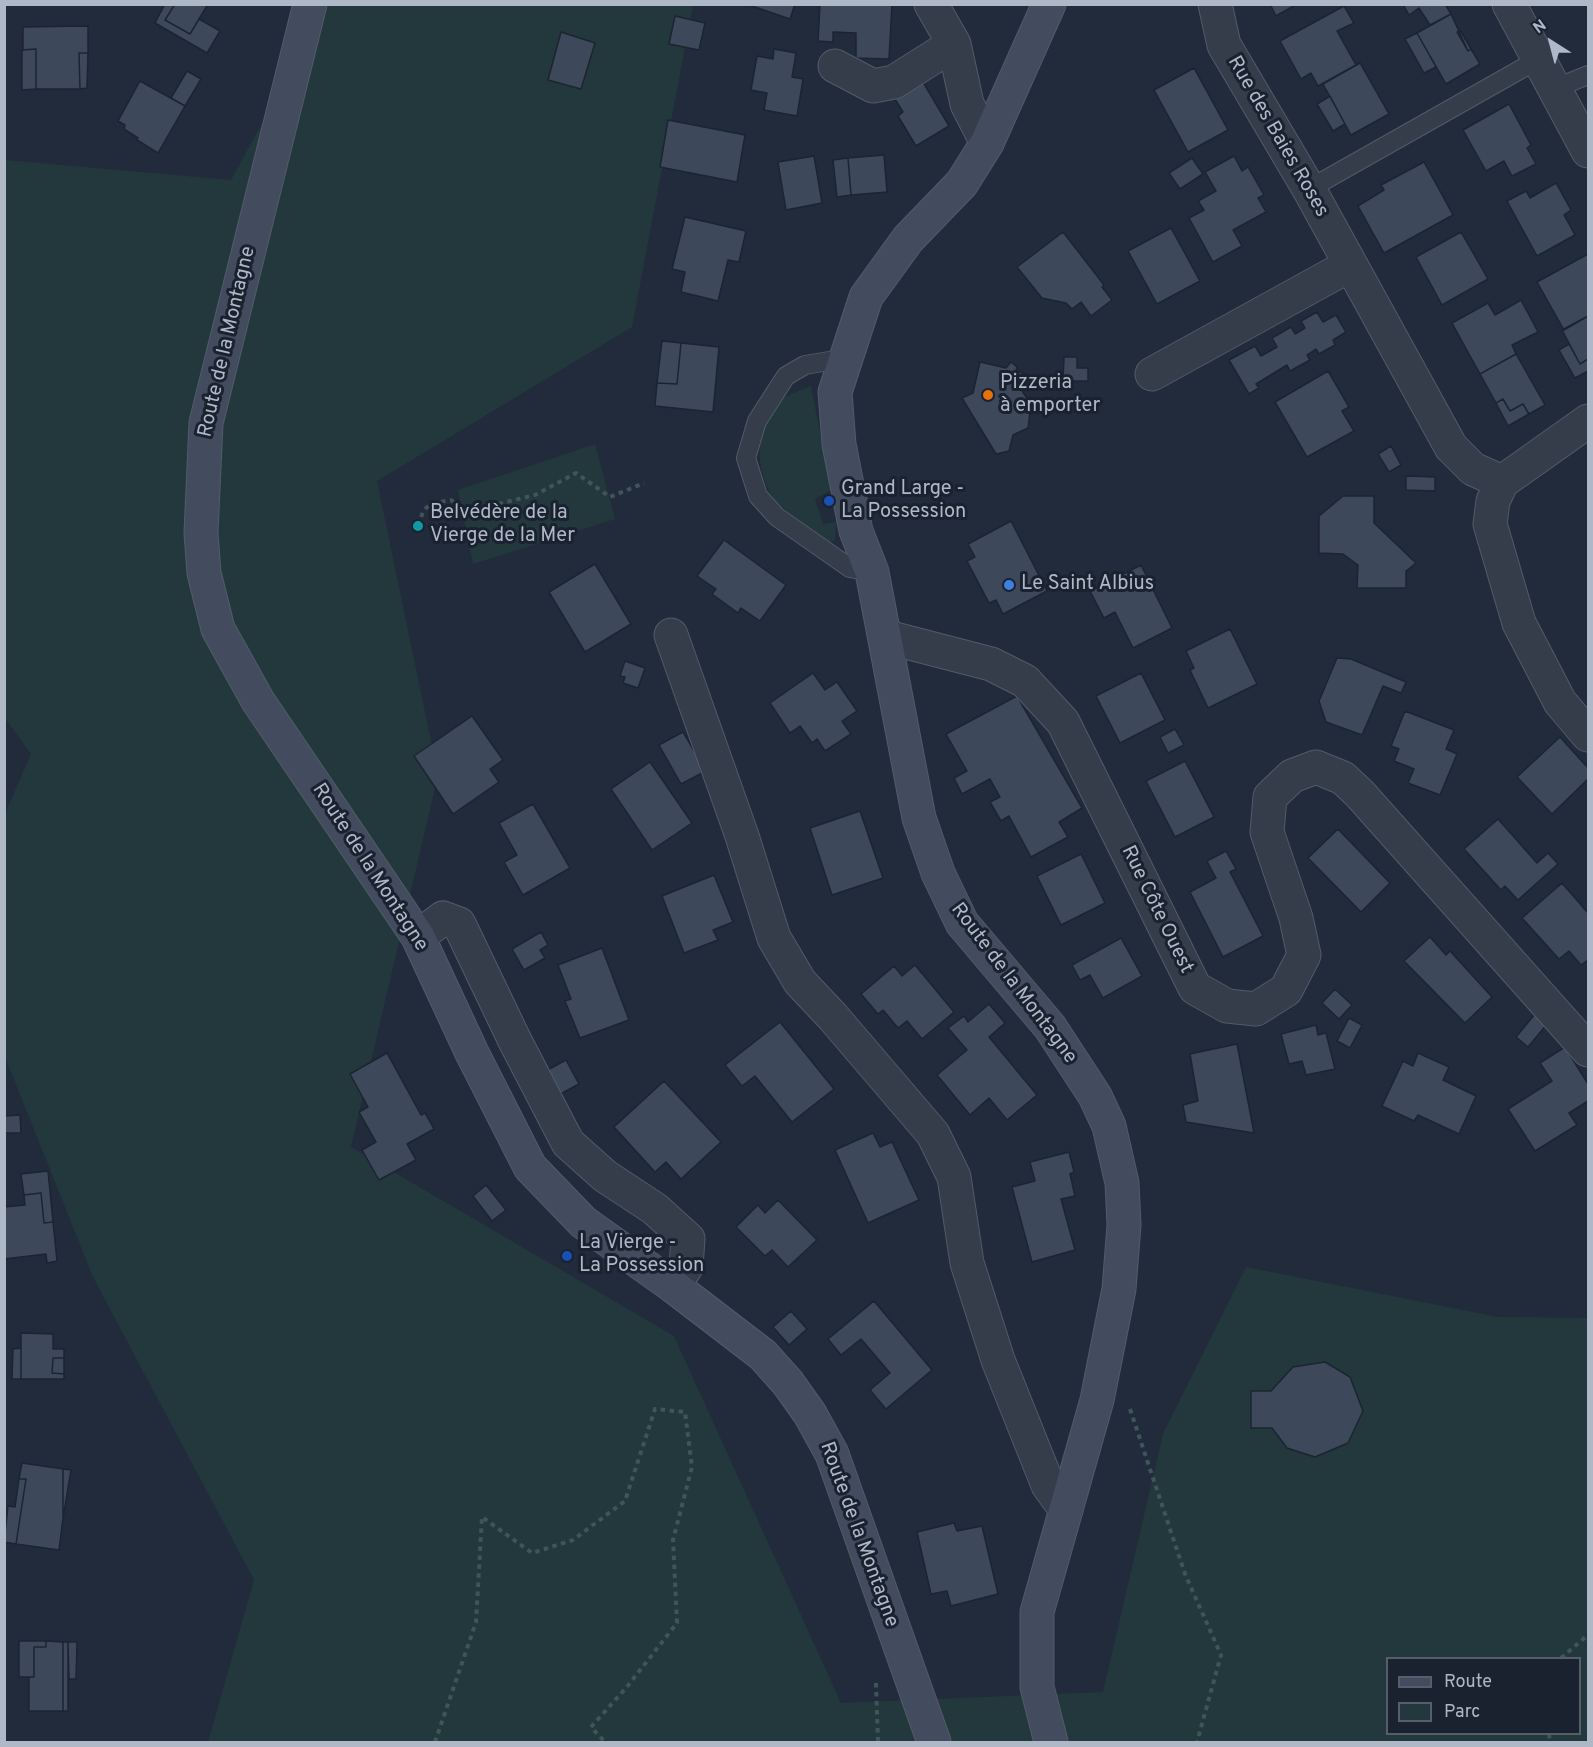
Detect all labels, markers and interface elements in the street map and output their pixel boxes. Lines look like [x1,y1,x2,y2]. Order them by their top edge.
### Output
north arrow [1521,12,1581,72]
text: N [1530,16,1551,39]
street label: Rue des Baies Roses [1221,52,1333,222]
street label: Route de la Montagne [194,244,262,440]
place label: Pizzeria à emporter [1000,372,1100,419]
marker: Pizzeria à emporter [981,388,995,402]
place label: Grand Large - La Possession [841,478,966,525]
marker: Grand Large - La Possession [822,494,836,508]
place label: Belvédère de la Vierge de la Mer [430,502,575,549]
marker: Belvédère de la Vierge de la Mer [411,519,425,533]
place label: Le Saint Albius [1021,573,1154,597]
marker: Le Saint Albius [1002,578,1016,592]
street label: Route de la Montagne [306,780,432,956]
street label: Rue Côte Ouest [1115,842,1197,978]
street label: Route de la Montagne [945,899,1081,1069]
place label: La Vierge - La Possession [579,1232,704,1279]
marker: La Vierge - La Possession [560,1249,574,1263]
street label: Route de la Montagne [813,1439,903,1631]
legend [1386,1657,1581,1735]
text: Route [1444,1671,1492,1694]
text: Parc [1444,1701,1480,1724]

